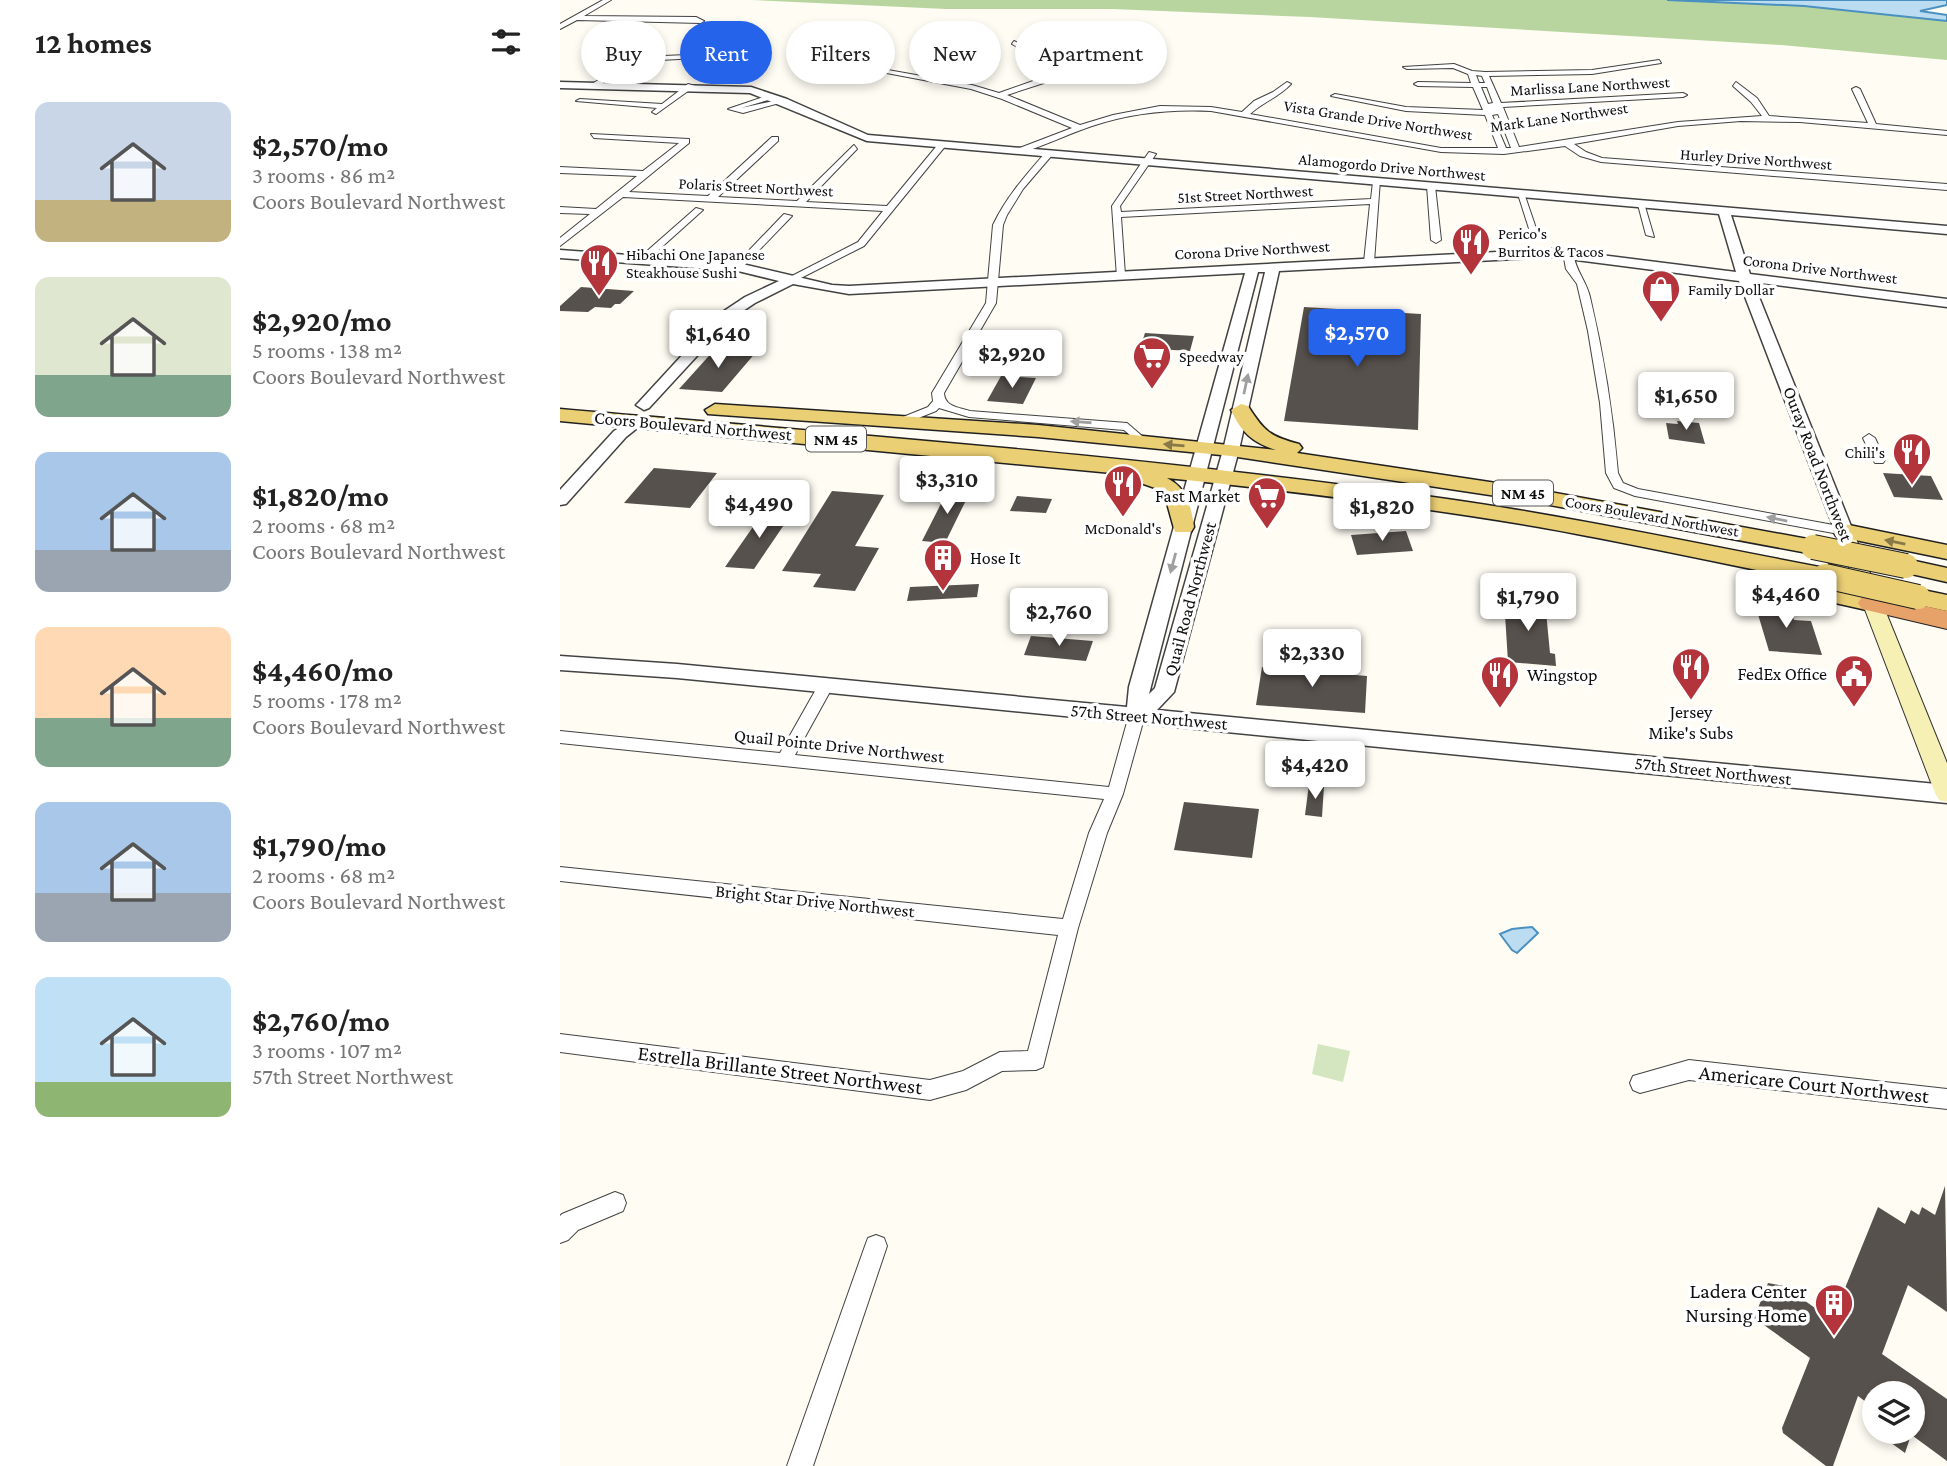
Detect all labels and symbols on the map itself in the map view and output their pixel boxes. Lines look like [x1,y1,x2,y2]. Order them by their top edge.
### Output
street label: Marlissa Lane Northwest [1510,73,1671,99]
street label: Vista Grande Drive Northwest [1282,97,1474,143]
street label: Mark Lane Northwest [1489,99,1630,135]
street label: Hurley Drive Northwest [1679,145,1833,174]
street label: Alamogordo Drive Northwest [1298,150,1487,185]
street label: Polaris Street Northwest [678,174,835,200]
street label: 51st Street Northwest [1177,182,1314,206]
restaurant icon: Perico's Burritos & Tacos [1450,221,1492,276]
place label: Perico's Burritos & Tacos [1498,225,1604,260]
street label: Corona Drive Northwest [1174,237,1331,263]
restaurant icon: Hibachi One Japanese Steakhouse Sushi [578,242,620,297]
place label: Hibachi One Japanese Steakhouse Sushi [626,246,765,281]
street label: Corona Drive Northwest [1742,251,1899,287]
shop icon: Family Dollar [1640,268,1682,323]
place label: Family Dollar [1688,281,1775,299]
pin: $1,640 [661,310,775,370]
pin: $2,570 [1300,310,1414,369]
pin: $2,920 [955,330,1069,390]
supermarket icon: Speedway [1131,335,1173,390]
place label: Speedway [1179,348,1244,366]
pin: $1,650 [1629,372,1743,432]
one-way arrow [1240,373,1251,395]
street label: Ouray Road Northwest [1779,384,1857,545]
street label: Coors Boulevard Northwest [593,407,794,445]
one-way arrow [1070,416,1092,427]
road number: NM 45 [806,426,866,452]
restaurant icon: Chili's [1891,431,1933,486]
one-way arrow [1162,439,1184,450]
place label: Chili's [1844,444,1885,461]
pin: $3,310 [890,456,1004,516]
restaurant icon: McDonald's [1102,463,1144,518]
supermarket icon: Fast Market [1246,475,1288,530]
pin: $4,490 [702,480,816,540]
road number: NM 45 [1493,480,1553,506]
pin: $1,820 [1325,484,1439,543]
place label: Fast Market [1155,486,1241,506]
street label: Coors Boulevard Northwest [1564,492,1741,540]
one-way arrow [1766,513,1788,524]
street label: Quail Road Northwest [1160,518,1221,679]
place label: McDonald's [1084,520,1162,537]
one-way arrow [1884,536,1906,547]
building icon: Hose It [922,537,964,592]
place label: Hose It [970,548,1022,568]
one-way arrow [1168,553,1178,574]
pin: $4,460 [1729,570,1843,630]
pin: $1,790 [1471,574,1585,633]
pin: $2,760 [1002,588,1116,648]
pin: $2,330 [1255,630,1369,689]
restaurant icon: Jersey Mike's Subs [1670,646,1712,701]
public building icon: FedEx Office [1833,653,1875,708]
restaurant icon: Wingstop [1479,654,1521,709]
place label: FedEx Office [1738,664,1827,684]
place label: Wingstop [1527,665,1598,685]
street label: 57th Street Northwest [1070,700,1229,734]
place label: Jersey Mike's Subs [1649,702,1733,743]
street label: Quail Pointe Drive Northwest [733,725,946,767]
pin: $4,420 [1258,742,1372,801]
street label: 57th Street Northwest [1634,753,1793,789]
street label: Bright Star Drive Northwest [714,881,917,922]
street label: Estrella Brillante Street Northwest [636,1041,925,1099]
street label: Americare Court Northwest [1698,1060,1931,1108]
place label: Ladera Center Nursing Home [1685,1279,1808,1327]
building icon: Ladera Center Nursing Home [1813,1282,1855,1337]

